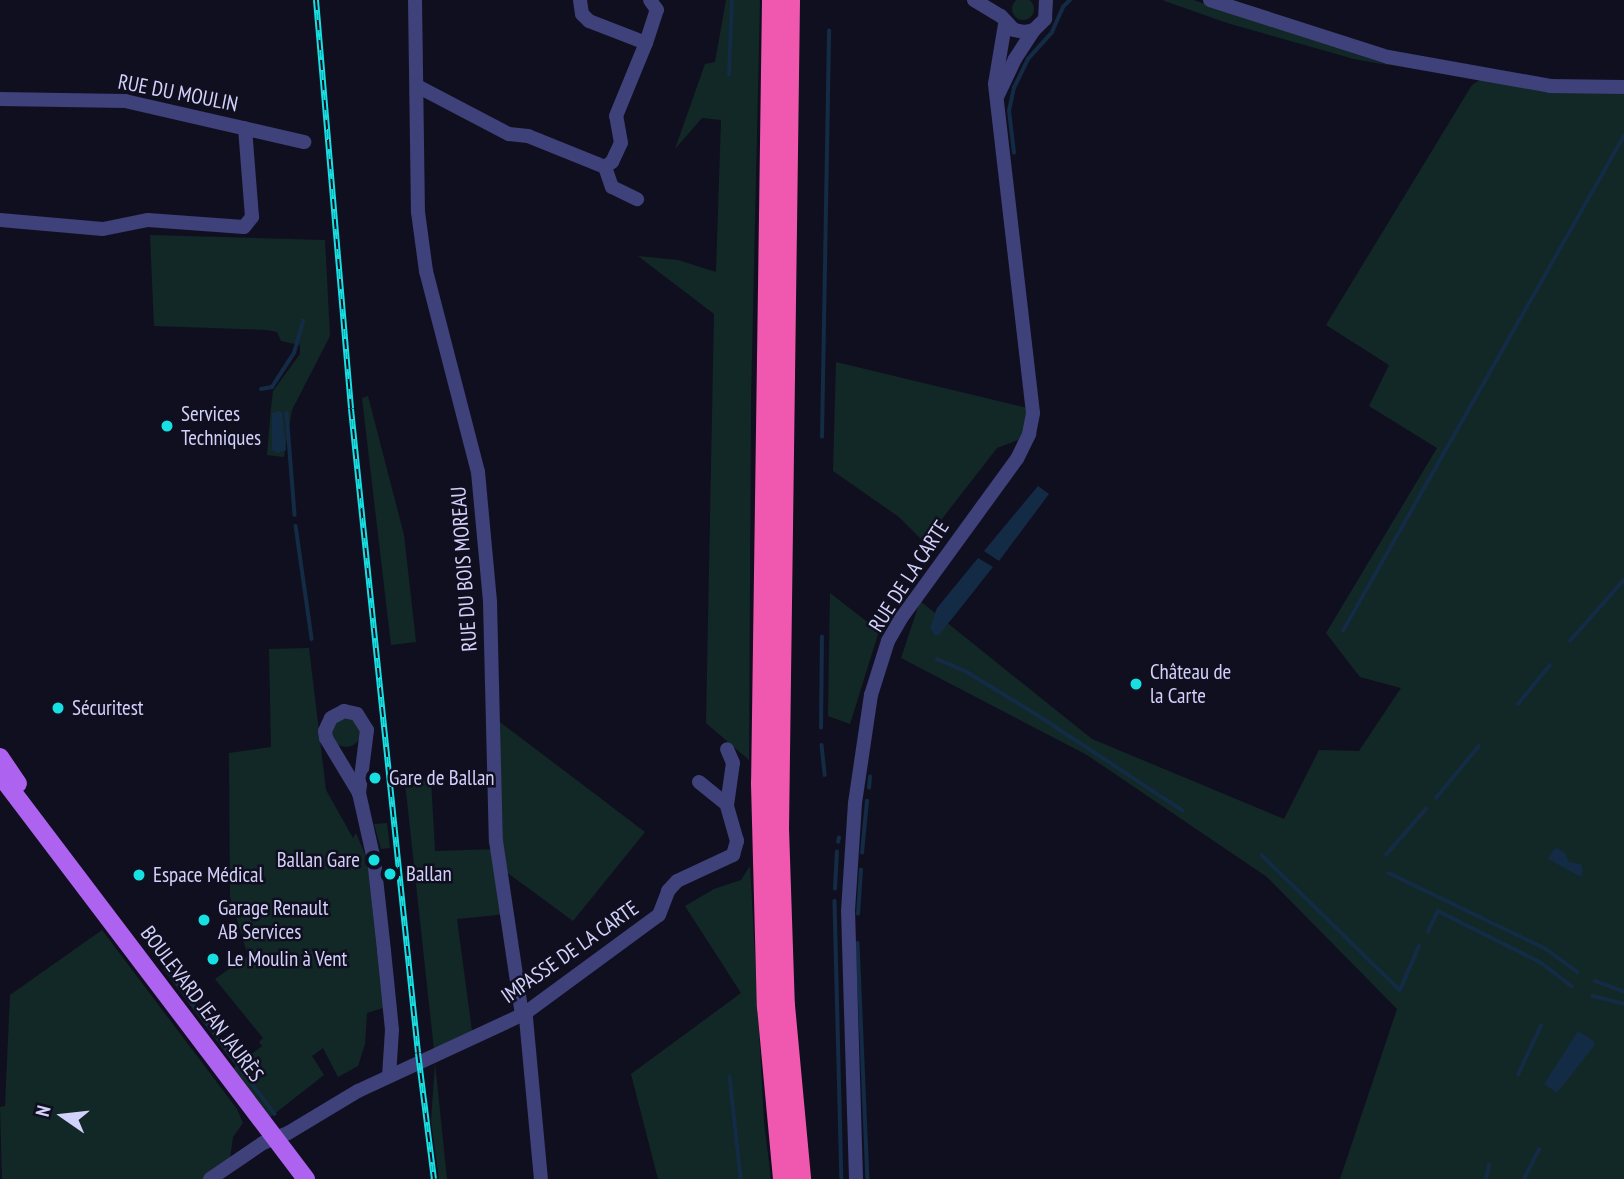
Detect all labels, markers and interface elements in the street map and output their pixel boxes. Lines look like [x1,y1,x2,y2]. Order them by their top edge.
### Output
street label: RUE DU MOULIN [116,69,240,117]
place label: Services Techniques [181,401,261,451]
marker: Services Techniques [159,418,175,434]
street label: RUE DU BOIS MOREAU [446,486,482,652]
street label: RUE DE LA CARTE [863,515,955,637]
place label: Château de la Carte [1150,659,1231,709]
marker: Château de la Carte [1128,676,1144,692]
place label: Sécuritest [72,695,144,721]
marker: Sécuritest [50,700,66,716]
place label: Gare de Ballan [389,765,495,791]
marker: Gare de Ballan [367,770,383,786]
place label: Ballan Gare [277,847,360,873]
marker: Ballan Gare [366,852,382,868]
place label: Ballan [406,861,452,887]
place label: Espace Médical [153,862,263,888]
marker: Ballan [380,864,400,884]
marker: Espace Médical [131,867,147,883]
place label: Garage Renault AB Services [218,895,328,945]
street label: IMPASSE DE LA CARTE [496,895,644,1009]
marker: Garage Renault AB Services [196,912,212,928]
street label: BOULEVARD JEAN JAURÈS [135,921,269,1087]
place label: Le Moulin à Vent [227,946,348,972]
marker: Le Moulin à Vent [205,951,221,967]
north arrow [28,1081,98,1151]
text: N [30,1103,56,1119]

